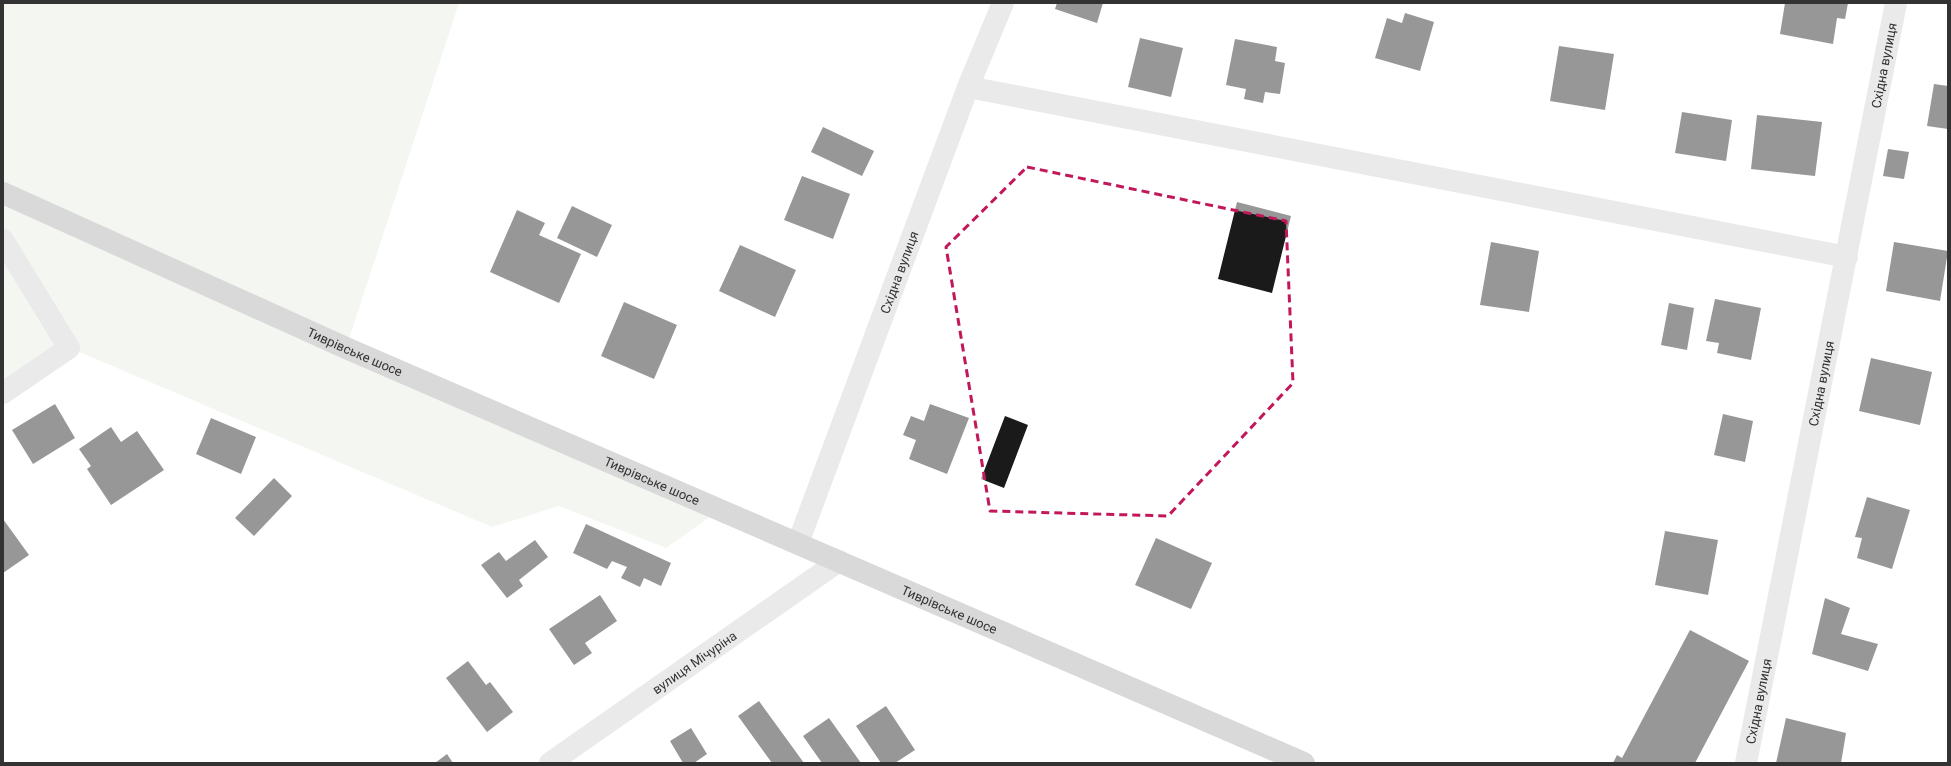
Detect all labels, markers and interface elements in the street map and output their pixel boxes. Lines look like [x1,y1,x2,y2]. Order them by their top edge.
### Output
street label: Східна вулиця [1868,21,1899,110]
street label: Східна вулиця [877,229,921,316]
street label: Тиврівське шосе [305,324,405,379]
street label: Східна вулиця [1805,339,1837,427]
street label: Тиврівське шосе [602,453,702,508]
street label: Тиврівське шосе [899,582,1000,637]
street label: вулиця Мічуріна [649,628,739,697]
street label: Східна вулиця [1742,657,1774,745]

